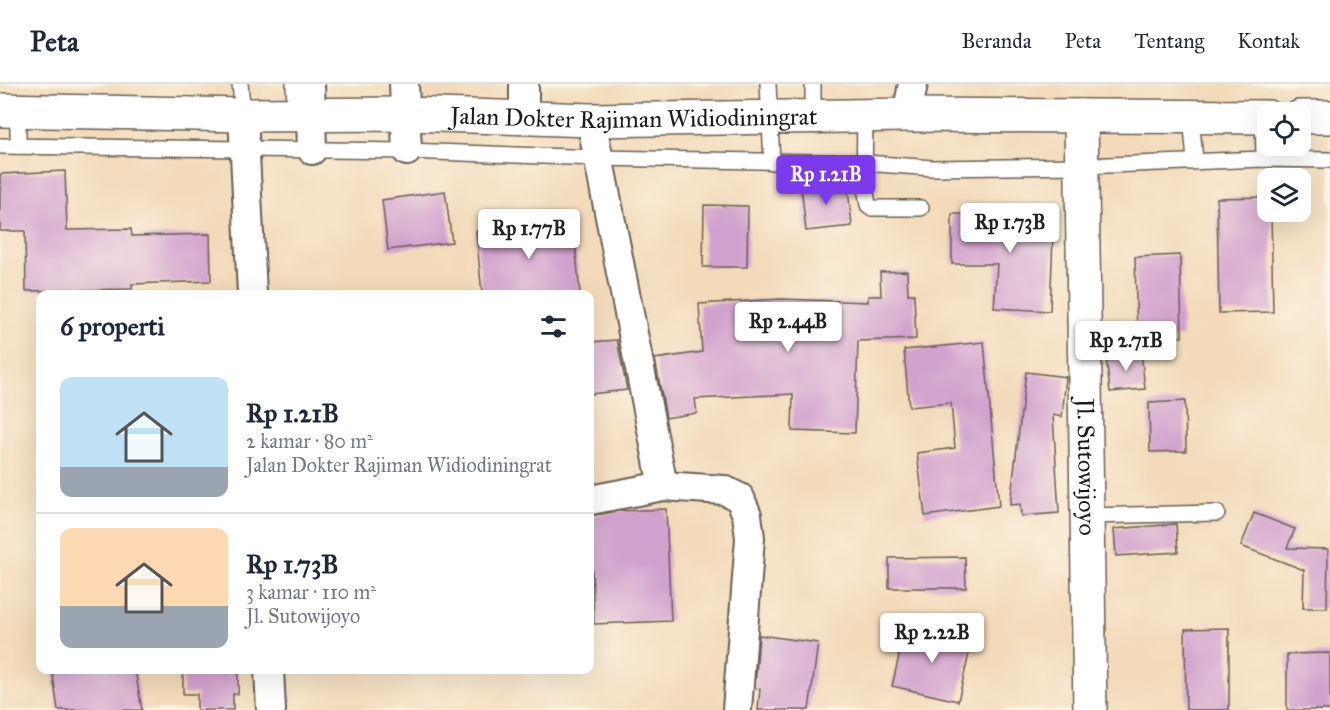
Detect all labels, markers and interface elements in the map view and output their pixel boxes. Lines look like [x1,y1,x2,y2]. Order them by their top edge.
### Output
text: Peta [30,24,79,59]
text: Beranda [961,28,1032,54]
text: Peta [1065,28,1101,54]
text: Tentang [1134,28,1204,54]
text: Kontak [1237,28,1300,54]
street label: Jalan Dokter Rajiman Widiodiningrat [447,100,818,135]
map controls [1257,102,1311,222]
button: locate [1257,102,1311,156]
pin: Rp 1.21B [764,155,888,206]
text: Rp 1.21B [790,162,862,186]
button: layers [1257,168,1311,222]
pin: Rp 1.73B [948,203,1072,254]
pin: Rp 1.77B [467,209,591,260]
text: Rp 1.73B [974,210,1046,234]
text: Rp 1.77B [492,216,566,240]
pin: Rp 2.44B [726,302,850,353]
text: Rp 2.44B [749,309,827,333]
text: 6 properti [60,310,165,342]
icon: filters [537,310,570,343]
pin: Rp 2.71B [1064,321,1188,372]
text: Rp 2.71B [1089,328,1163,352]
street label: Jl. Sutowijoyo [1070,395,1102,536]
text: Rp 1.21B [246,397,339,429]
icon: home [108,401,180,473]
text: 2 kamar · 80 m² [246,429,373,453]
text: Jalan Dokter Rajiman Widiodiningrat [246,453,552,477]
text: Rp 1.73B [246,548,339,580]
icon: home [108,552,180,624]
text: 3 kamar · 110 m² [246,580,376,604]
text: Jl. Sutowijoyo [246,604,360,628]
pin: Rp 2.22B [870,613,994,664]
text: Rp 2.22B [894,620,970,644]

